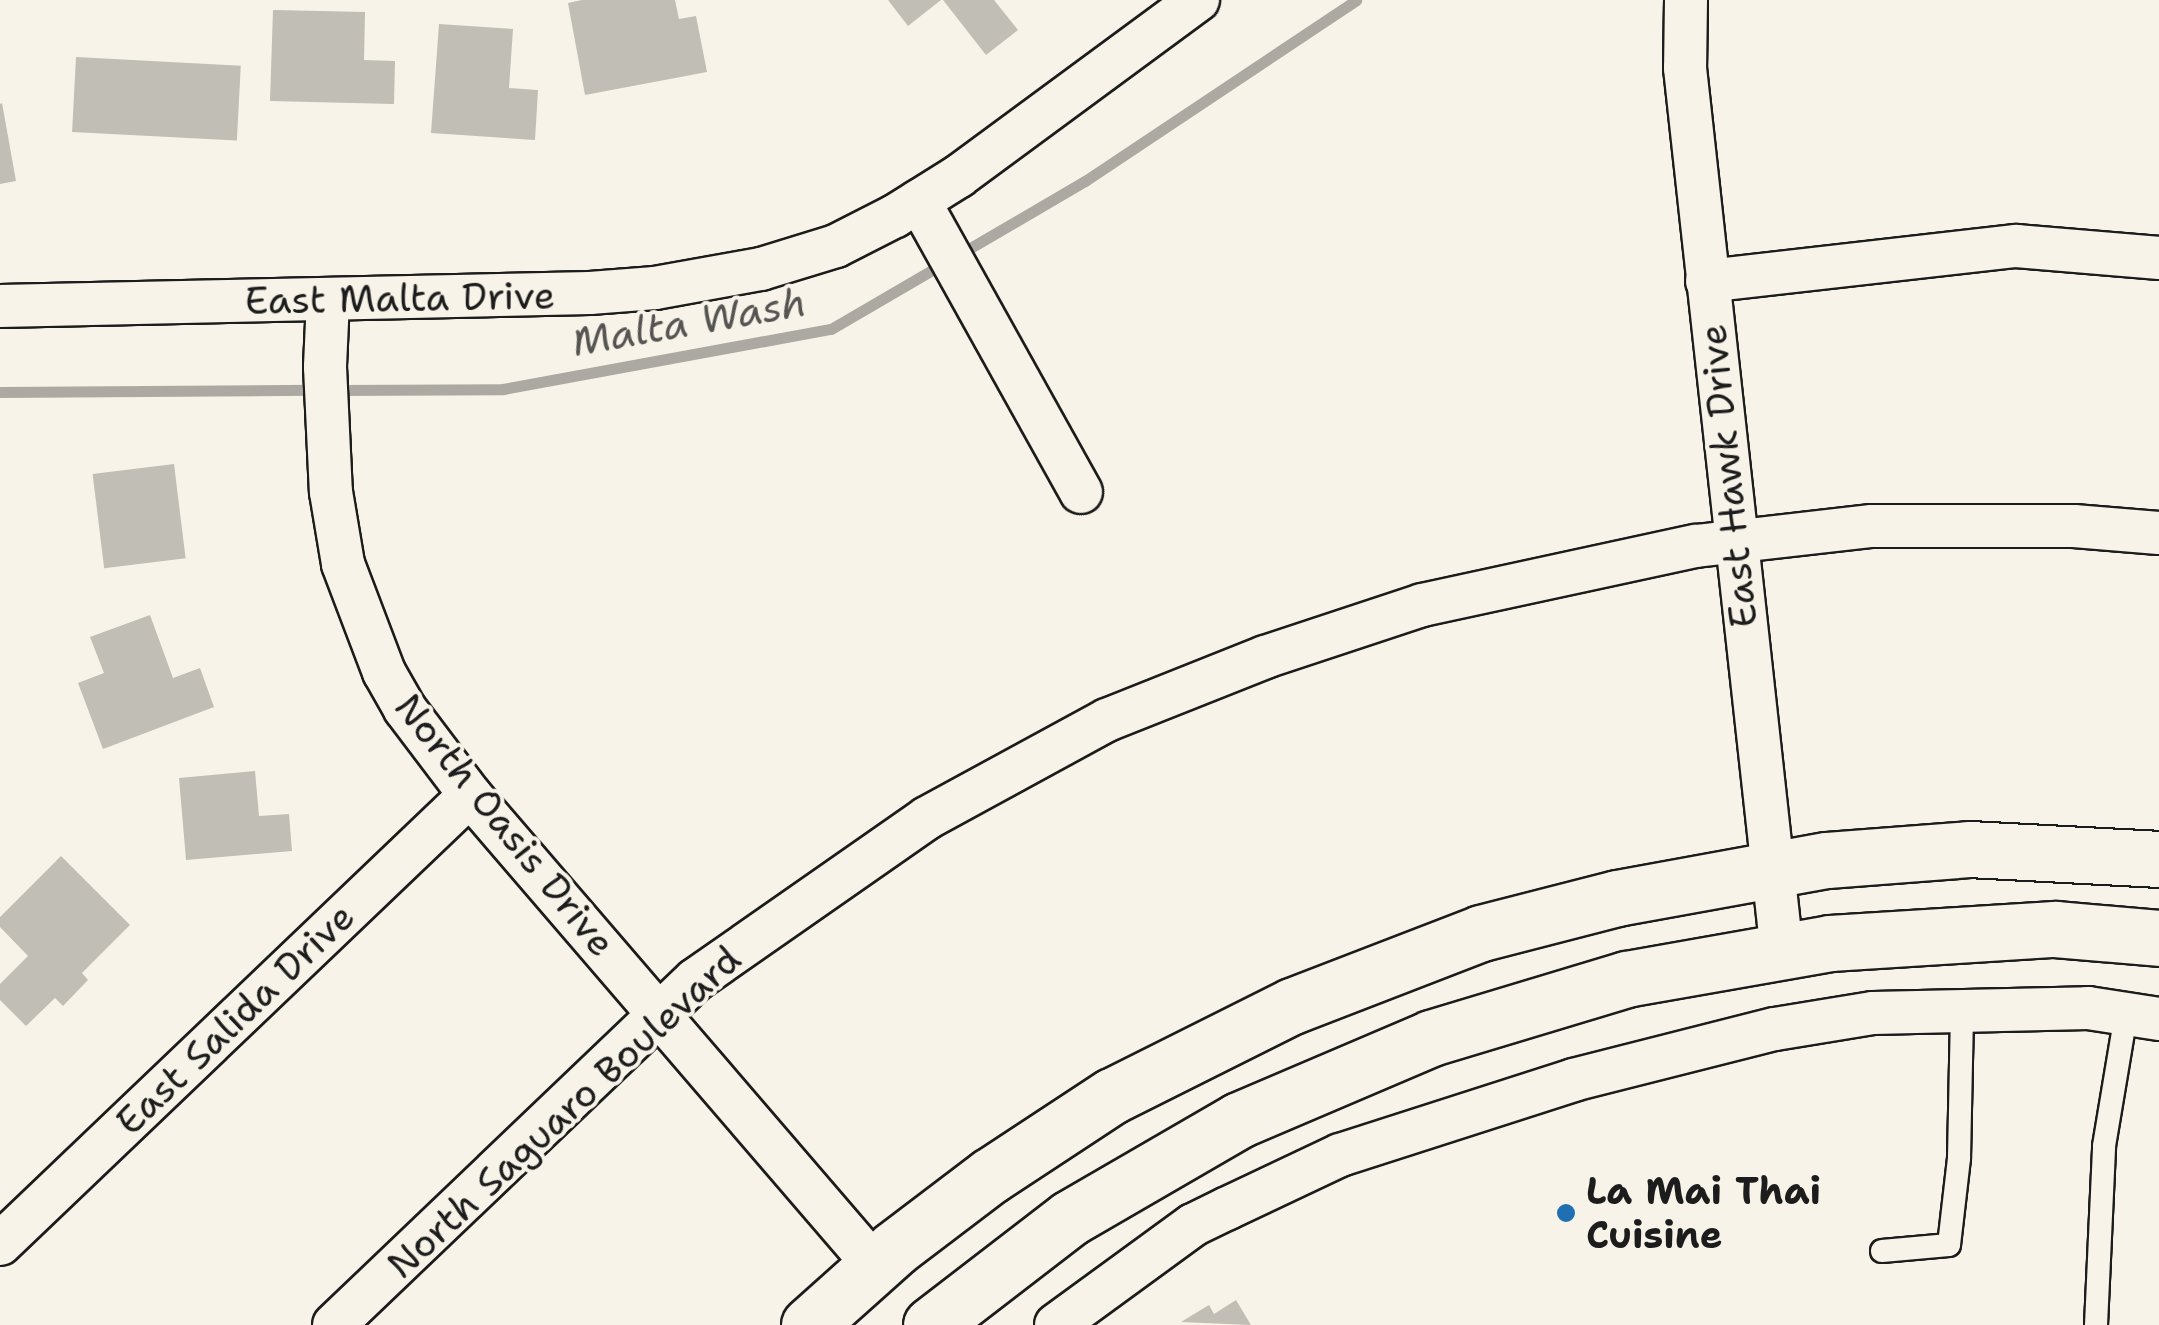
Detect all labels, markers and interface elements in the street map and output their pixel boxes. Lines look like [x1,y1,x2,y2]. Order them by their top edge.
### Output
street label: East Malta Drive [244,272,556,324]
water label: Malta Wash [568,278,810,366]
street label: East Hawk Drive [1689,322,1767,630]
street label: North Oasis Drive [385,685,625,965]
street label: East Salida Drive [106,894,364,1144]
street label: North Saguaro Boulevard [378,936,750,1288]
place label: La Mai Thai Cuisine [1586,1168,1821,1258]
marker: La Mai Thai Cuisine [1555,1202,1577,1224]

